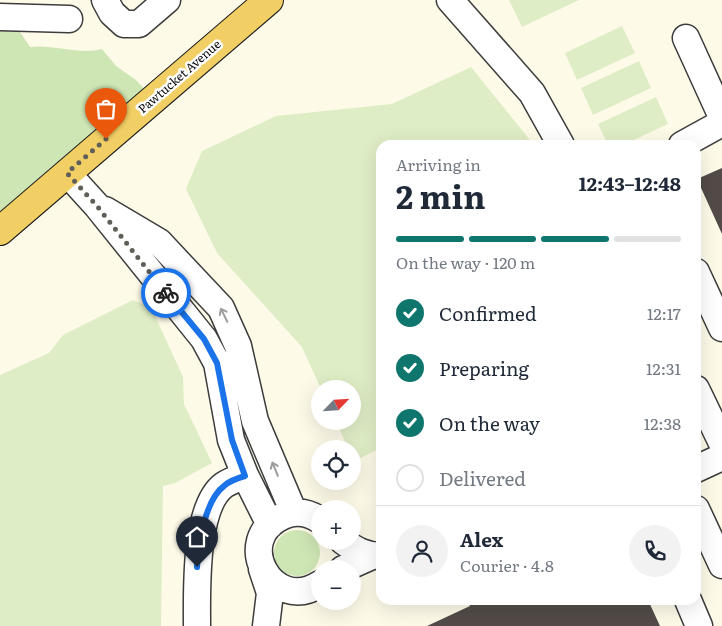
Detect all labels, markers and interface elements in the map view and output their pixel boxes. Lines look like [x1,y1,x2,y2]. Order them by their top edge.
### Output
street label: Pawtucket Avenue [134,35,224,117]
pin [85,88,127,139]
icon: bag [92,95,120,123]
text: Arriving in [396,152,481,176]
text: 12:43–12:48 [579,169,681,197]
text: 2 min [396,171,485,219]
text: On the way · 120 m [396,250,535,274]
courier [141,268,191,318]
icon: bike [152,279,180,307]
icon: check [396,299,424,327]
text: Confirmed [439,299,537,327]
text: 12:17 [647,301,681,325]
one-way arrow [219,308,228,323]
icon: check [396,354,424,382]
text: Preparing [439,354,529,382]
text: 12:31 [646,356,681,380]
north arrow [311,380,361,430]
map controls [311,380,361,610]
icon: check [396,409,424,437]
text: On the way [439,409,540,437]
text: 12:38 [644,411,681,435]
button: locate [311,440,361,490]
one-way arrow [269,461,278,476]
text: Delivered [439,464,526,492]
button: + [311,500,361,550]
pin [176,516,218,567]
icon: home [183,523,211,551]
button: person [396,525,448,577]
text: Alex [460,525,503,553]
button: phone [629,525,681,577]
text: Courier · 4.8 [460,553,554,577]
button: − [311,560,361,610]

